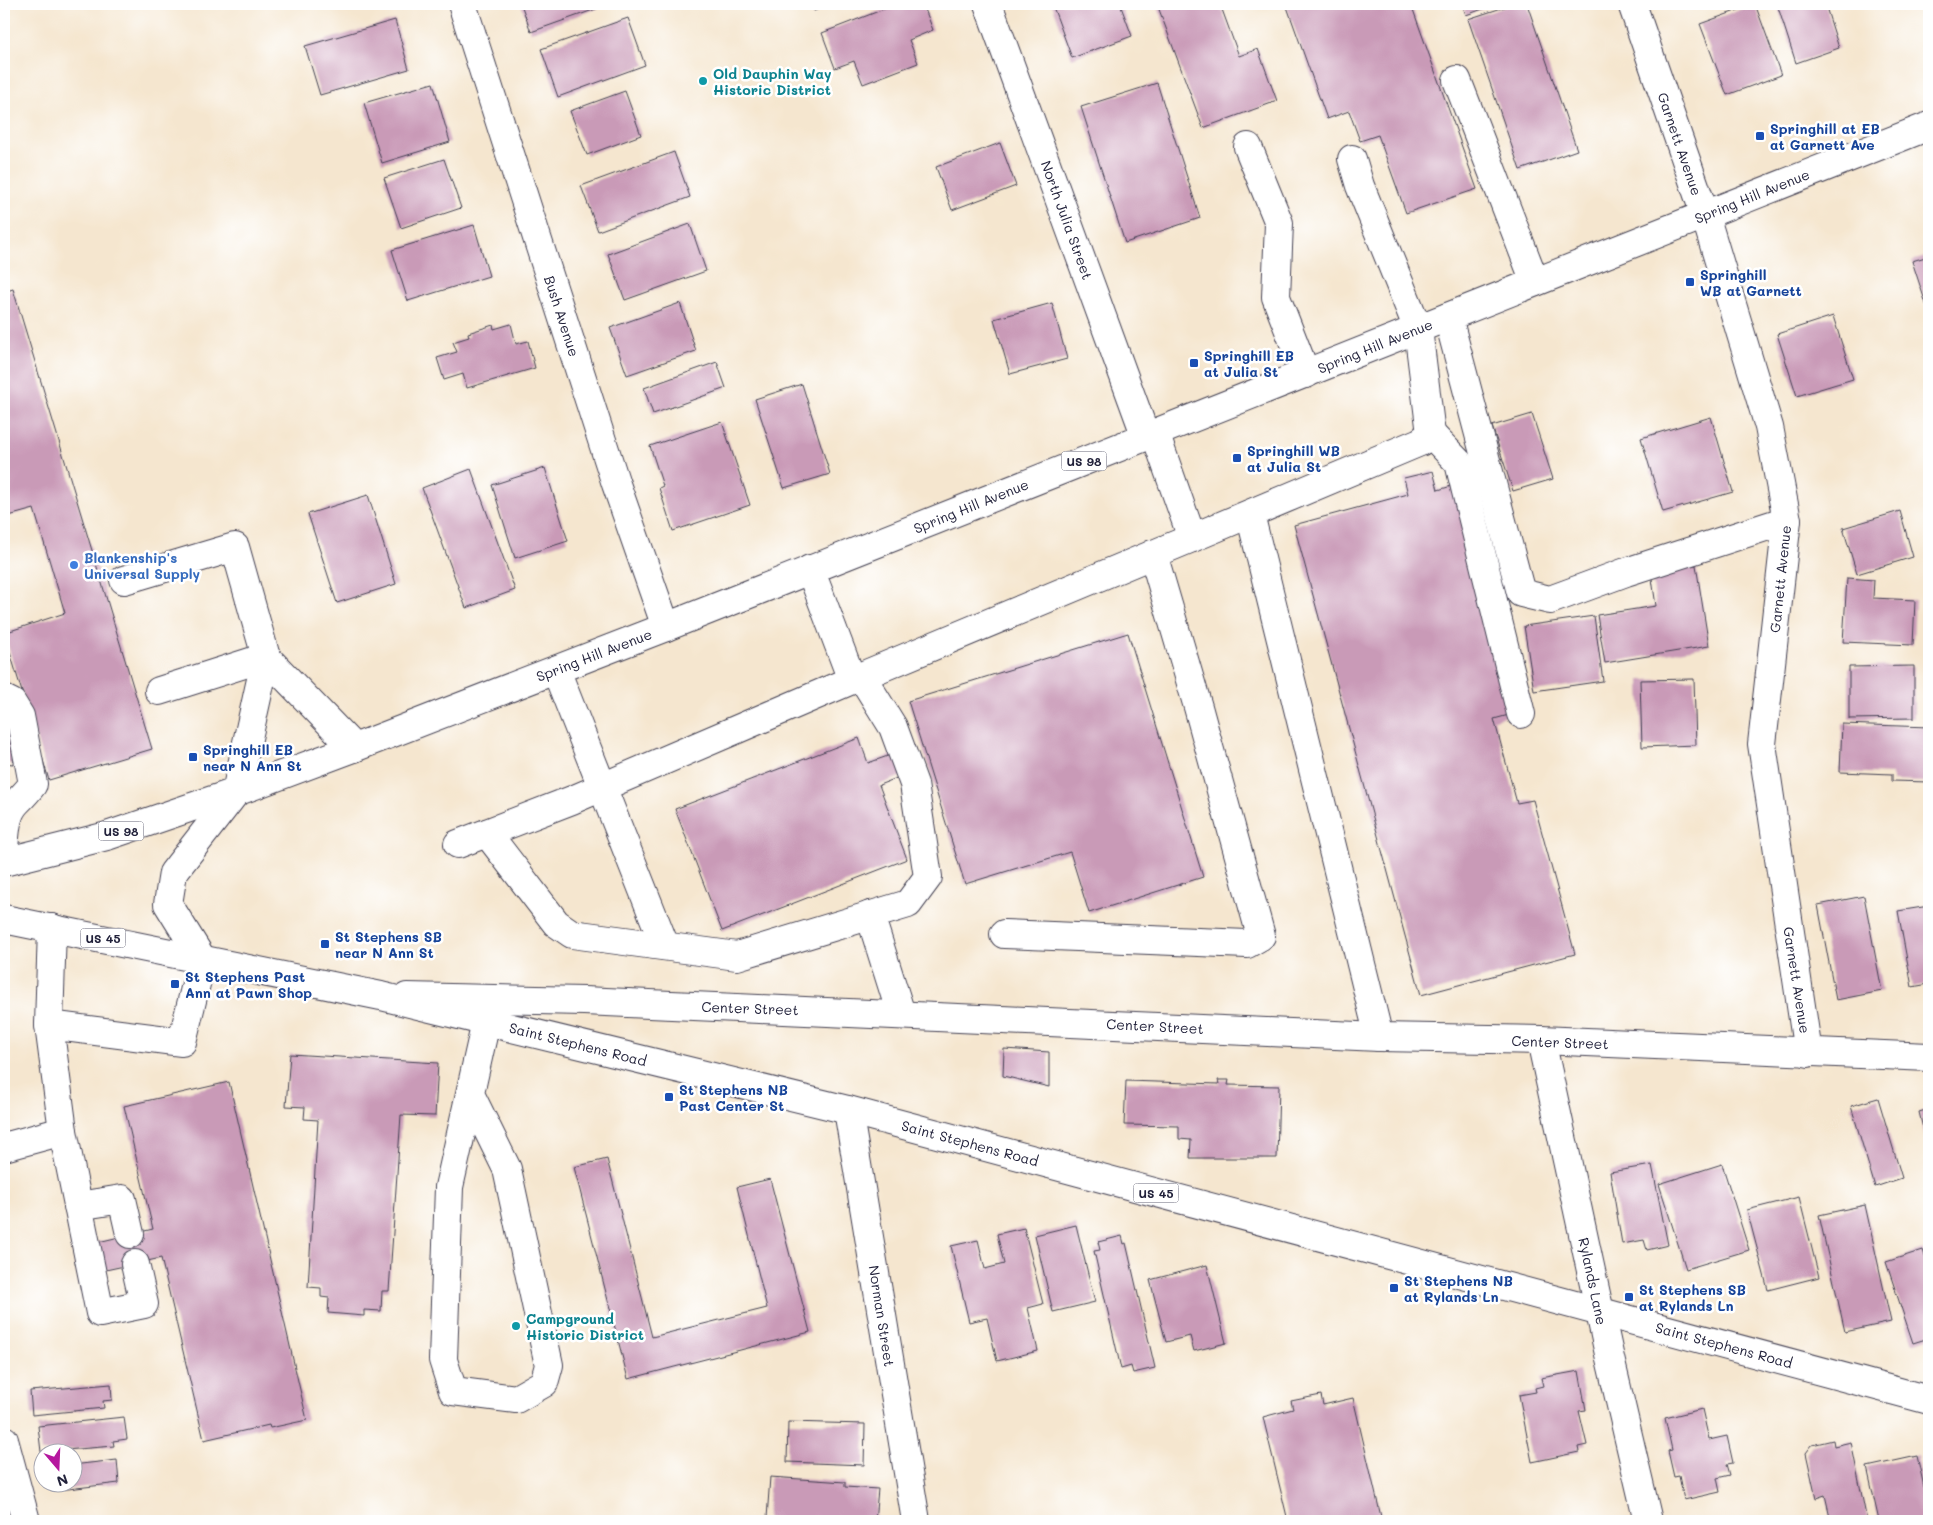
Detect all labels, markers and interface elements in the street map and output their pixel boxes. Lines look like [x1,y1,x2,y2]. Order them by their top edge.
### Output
place label: Old Dauphin Way Historic District [713,64,832,99]
marker: Old Dauphin Way Historic District [697,75,709,87]
street label: Garnett Avenue [1653,90,1707,198]
place label: Springhill at EB at Garnett Ave [1770,119,1880,154]
marker: Springhill at EB at Garnett Ave [1754,130,1766,142]
street label: North Julia Street [1037,158,1097,282]
street label: Spring Hill Avenue [1692,164,1812,228]
place label: Springhill WB at Garnett [1700,265,1802,300]
street label: Bush Avenue [540,273,584,359]
marker: Springhill WB at Garnett [1684,276,1696,288]
street label: Spring Hill Avenue [1315,314,1435,378]
place label: Springhill EB at Julia St [1204,346,1294,381]
marker: Springhill EB at Julia St [1188,357,1200,369]
place label: Springhill WB at Julia St [1247,441,1340,476]
road number: US 98 [1062,452,1106,471]
marker: Springhill WB at Julia St [1231,452,1243,464]
street label: Spring Hill Avenue [911,474,1031,538]
street label: Garnett Avenue [1765,524,1795,634]
place label: Blankenship's Universal Supply [84,548,201,583]
marker: Blankenship's Universal Supply [68,559,80,571]
street label: Spring Hill Avenue [533,624,655,686]
place label: Springhill EB near N Ann St [203,740,302,775]
marker: Springhill EB near N Ann St [187,751,199,763]
road number: US 98 [98,821,144,840]
street label: Garnett Avenue [1779,925,1815,1035]
place label: St Stephens SB near N Ann St [335,927,442,962]
road number: US 45 [80,928,126,948]
marker: St Stephens SB near N Ann St [319,938,331,950]
place label: St Stephens Past Ann at Pawn Shop [185,967,312,1002]
marker: St Stephens Past Ann at Pawn Shop [169,978,181,990]
street label: Center Street [701,997,799,1019]
street label: Center Street [1106,1014,1204,1038]
street label: Saint Stephens Road [507,1018,649,1070]
street label: Center Street [1511,1031,1609,1053]
place label: St Stephens NB Past Center St [679,1080,788,1115]
marker: St Stephens NB Past Center St [663,1091,675,1103]
street label: Saint Stephens Road [899,1116,1041,1170]
road number: US 45 [1134,1184,1178,1202]
street label: Rylands Lane [1574,1236,1612,1326]
street label: Norman Street [865,1264,899,1368]
place label: St Stephens NB at Rylands Ln [1404,1271,1513,1306]
place label: St Stephens SB at Rylands Ln [1639,1280,1746,1315]
marker: St Stephens NB at Rylands Ln [1388,1282,1400,1294]
marker: St Stephens SB at Rylands Ln [1623,1291,1635,1303]
place label: Campground Historic District [526,1309,644,1344]
street label: Saint Stephens Road [1653,1318,1795,1372]
marker: Campground Historic District [510,1320,522,1332]
north arrow [32,1442,82,1492]
text: N [54,1470,71,1491]

